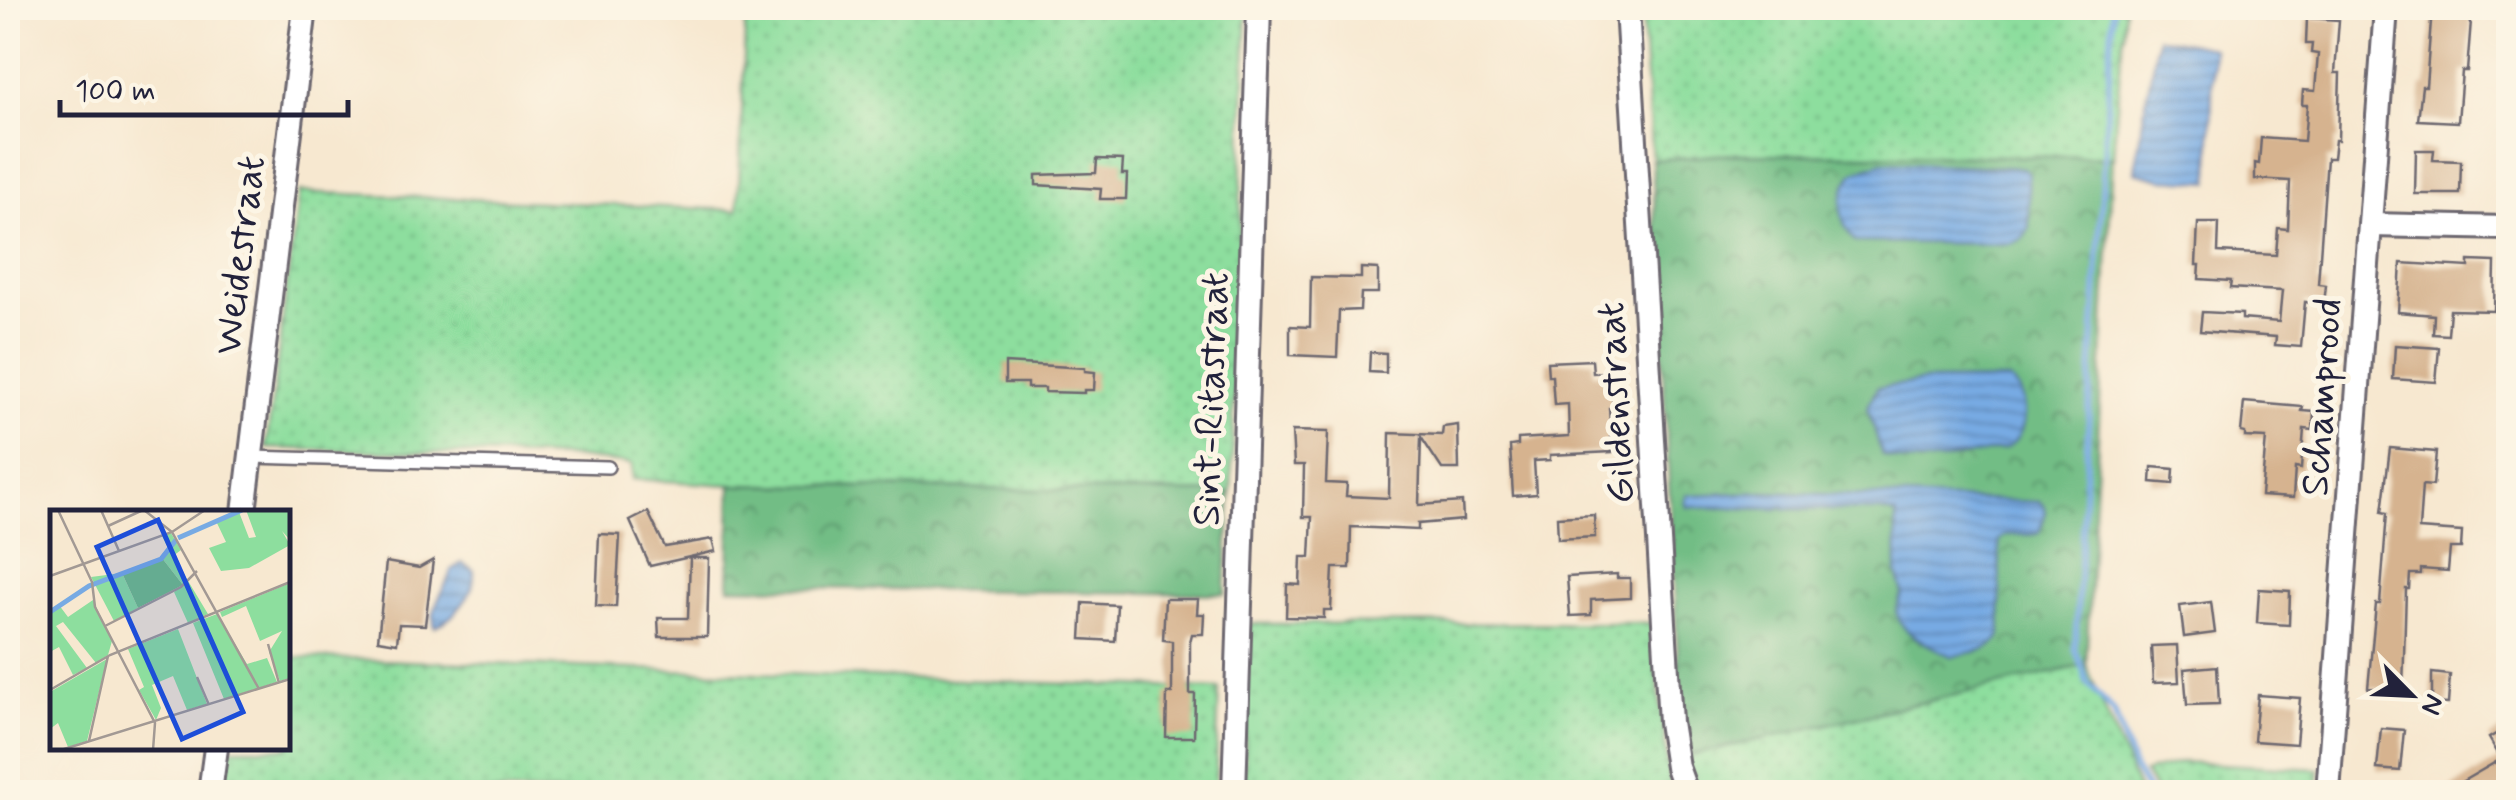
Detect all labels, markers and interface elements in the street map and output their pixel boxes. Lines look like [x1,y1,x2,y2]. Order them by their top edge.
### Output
scale bar [60,55,348,117]
text: 100 m [75,72,156,111]
street label: Weidestraat [203,153,279,358]
street label: Sint-Ritastraat [1182,271,1242,527]
street label: Schamprood [2290,296,2356,498]
street label: Gildenstraat [1586,300,1648,505]
inset map [50,510,290,750]
north arrow [2361,645,2461,745]
text: N [2411,688,2452,720]

